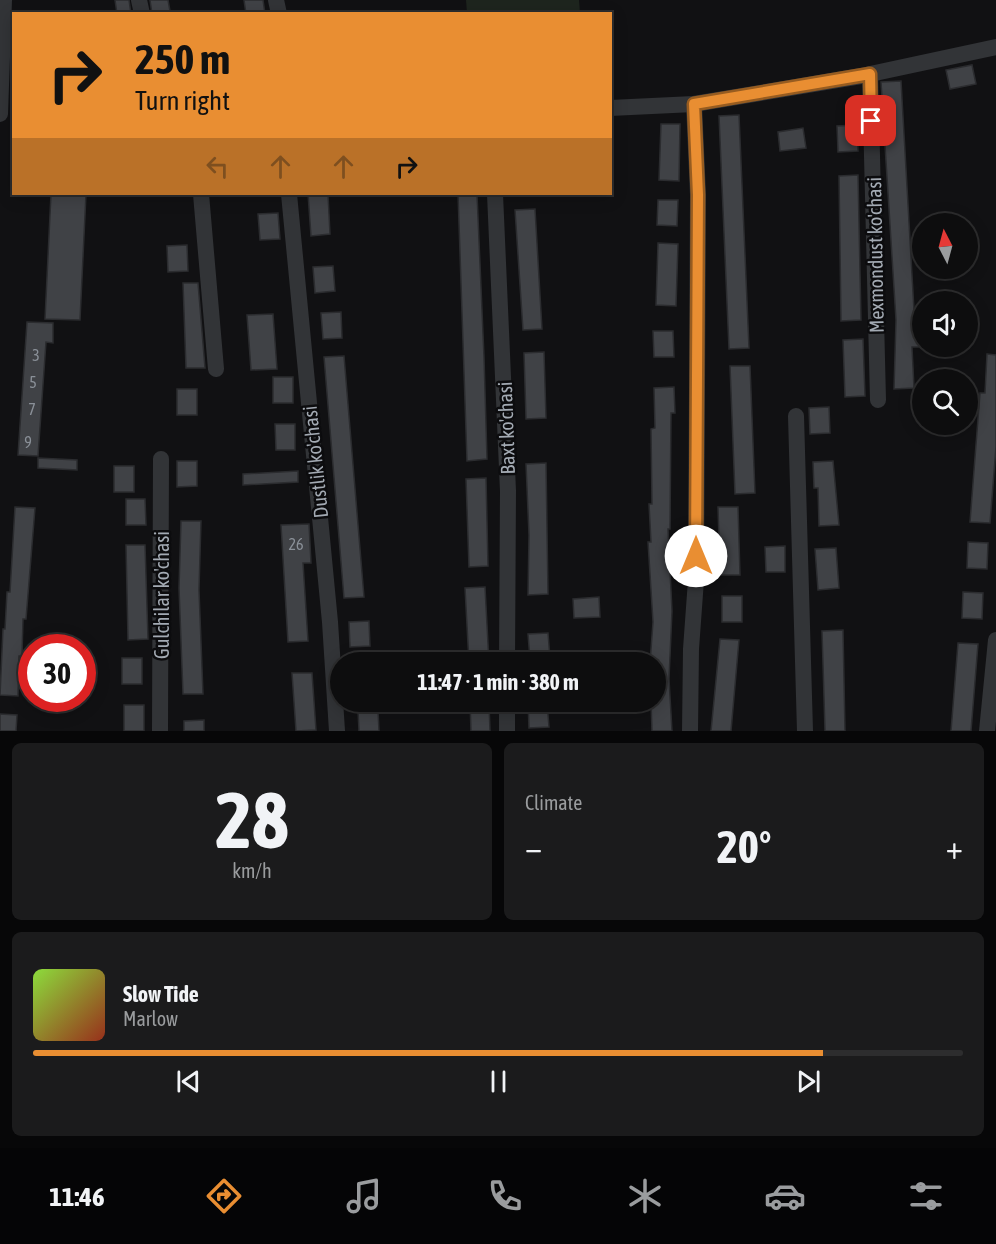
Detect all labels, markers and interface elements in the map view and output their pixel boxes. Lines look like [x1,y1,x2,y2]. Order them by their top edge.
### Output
text: 250 m [135,35,230,83]
icon: right [36,36,114,114]
text: Turn right [135,85,230,116]
pin [845,95,896,146]
icon: arrive [854,104,887,137]
icon: left [201,150,234,183]
icon: ahead [264,150,297,183]
icon: ahead [327,150,360,183]
icon: right [390,150,423,183]
street label: Mexmondust ko'chasi [862,177,888,333]
north arrow [912,213,978,279]
map controls [912,213,978,435]
button: sound [912,291,978,357]
house number: 3 [32,346,40,364]
button: search [912,369,978,435]
house number: 5 [29,373,37,391]
street label: Baxt ko'chasi [493,381,519,475]
house number: 7 [28,400,36,418]
street label: Dustlik ko'chasi [298,405,332,519]
house number: 9 [24,433,32,451]
position arrow [664,524,728,588]
street label: Gulchilar ko'chasi [150,531,173,659]
house number: 26 [288,535,304,553]
speed limit sign: 30 [18,634,96,712]
text: 11:47 · 1 min · 380 m [417,669,579,695]
text: 28 [215,775,289,865]
text: Climate [525,791,582,814]
text: 20° [717,821,771,873]
text: − [525,828,542,866]
text: + [946,828,963,866]
text: km/h [232,859,272,882]
text: Slow Tide [123,981,199,1007]
text: Marlow [123,1007,178,1030]
icon: previous [172,1065,205,1098]
icon: pause [482,1065,515,1098]
icon: next [792,1065,825,1098]
icon: directions [203,1175,245,1217]
icon: music [343,1175,385,1217]
icon: phone [484,1175,526,1217]
icon: climate [624,1175,666,1217]
icon: car [764,1175,806,1217]
icon: filters [905,1175,947,1217]
text: 11:46 [49,1181,105,1212]

